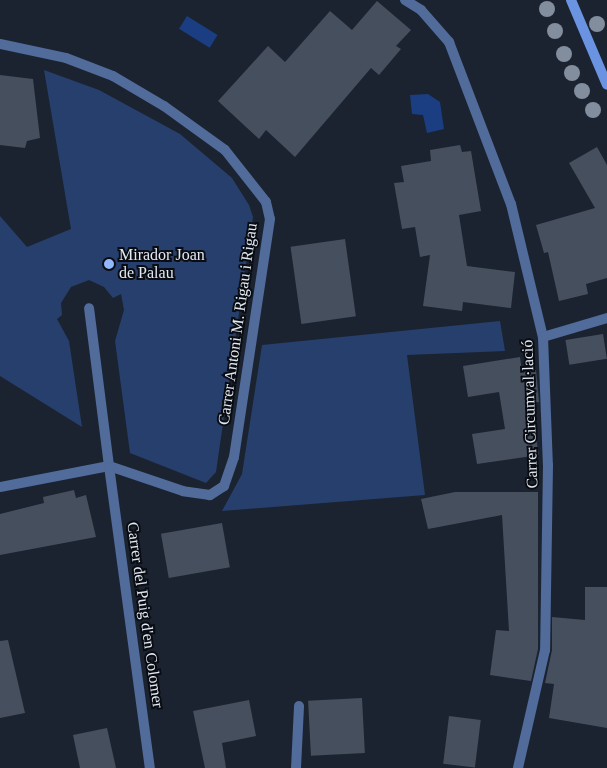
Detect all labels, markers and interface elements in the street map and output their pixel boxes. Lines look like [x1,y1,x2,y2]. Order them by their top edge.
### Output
street label: Carrer Antoni M. Rigau i Rigau [214,221,262,427]
place label: Mirador Joan de Palau [119,245,205,283]
marker: Mirador Joan de Palau [103,258,115,270]
street label: Carrer Circumval·lació [518,339,542,489]
street label: Carrer del Puig d'en Colomer [122,521,168,709]

